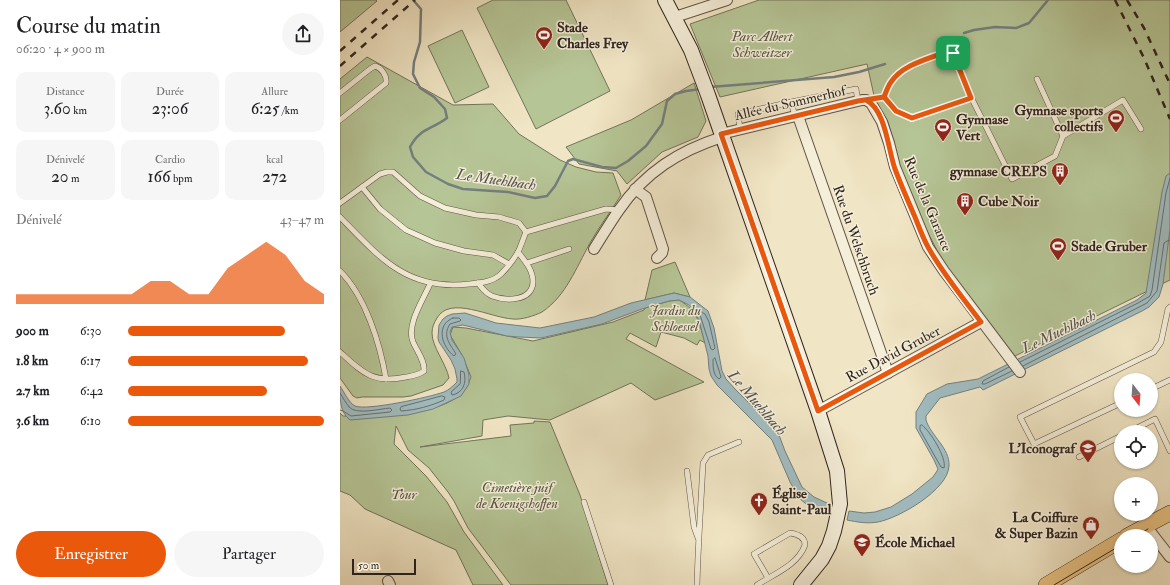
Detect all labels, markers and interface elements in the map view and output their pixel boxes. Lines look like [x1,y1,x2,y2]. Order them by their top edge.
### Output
text: Course du matin [16,12,161,40]
button: share [282,13,324,55]
place label: Stade Charles Frey [557,19,629,53]
sports icon: Stade Charles Frey [534,25,554,50]
park label: Parc Albert Schweitzer [730,28,793,61]
pin [936,36,970,70]
text: 06:20 · 4 × 900 m [16,41,105,57]
icon: arrive [942,42,964,64]
street label: Allée du Sommerhof [732,81,850,124]
text: Distance [46,85,85,98]
text: Durée [156,85,184,98]
text: Allure [261,85,288,98]
text: 3.60 [44,98,71,119]
text: 23:06 [152,98,188,119]
text: 6:25 [251,98,280,119]
place label: Gymnase sports collectifs [1014,102,1103,135]
text: km [71,104,87,117]
text: /km [280,104,299,117]
sports icon: Gymnase sports collectifs [1106,108,1126,133]
place label: Gymnase Vert [955,111,1009,144]
sports icon: Gymnase Vert [933,117,953,142]
text: Dénivelé [46,153,85,166]
text: Cardio [155,153,185,166]
text: kcal [266,153,283,166]
street label: Rue de la Garance [900,154,956,254]
building icon: gymnase CREPS [1050,161,1070,186]
place label: gymnase CREPS [949,163,1047,181]
water label: Le Muehlbach [454,165,537,195]
text: 20 [51,166,69,187]
text: 166 [148,166,171,187]
text: 272 [262,166,287,187]
text: m [69,172,79,185]
text: bpm [171,172,192,185]
street label: Rue du Welschbruch [829,183,883,298]
building icon: Cube Noir [955,191,975,216]
place label: Cube Noir [978,193,1040,210]
text: Dénivelé [16,212,62,228]
text: 43–47 m [280,212,324,228]
sports icon: Stade Gruber [1048,236,1068,261]
place label: Stade Gruber [1071,238,1148,255]
park label: Jardin du Schloessel [649,302,701,335]
water label: Le Muehlbach [1018,306,1100,359]
street label: Rue David Gruber [843,322,944,386]
text: 900 m [16,323,49,339]
text: 6:30 [80,323,101,339]
text: 1.8 km [16,353,48,369]
text: 6:17 [80,353,100,369]
water label: Le Muehlbach [723,366,791,440]
north arrow [1114,373,1158,417]
map controls [1114,373,1158,573]
text: 2.7 km [16,383,50,399]
text: 6:42 [80,383,103,399]
text: 3.6 km [16,413,49,429]
text: 6:10 [80,413,101,429]
button: locate [1114,425,1158,469]
school or university icon: L'Iconograf [1078,438,1098,463]
place label: L'Iconograf [1008,440,1077,458]
button: + [1114,477,1158,521]
park label: Cimetière juif de Koenigshoffen [475,479,558,512]
place label: Église Saint-Paul [772,484,832,518]
park label: Tour [391,486,417,503]
church icon: Église Saint-Paul [749,491,769,516]
place label: La Coiffure & Super Bazin [995,509,1079,543]
shop icon: La Coiffure & Super Bazin [1081,515,1101,540]
button: − [1114,529,1158,573]
button: Enregistrer [16,531,166,577]
button: Partager [174,531,324,577]
school or university icon: École Michael [852,532,872,557]
place label: École Michael [875,533,955,551]
scale bar [352,557,416,576]
text: 50 m [358,559,379,572]

